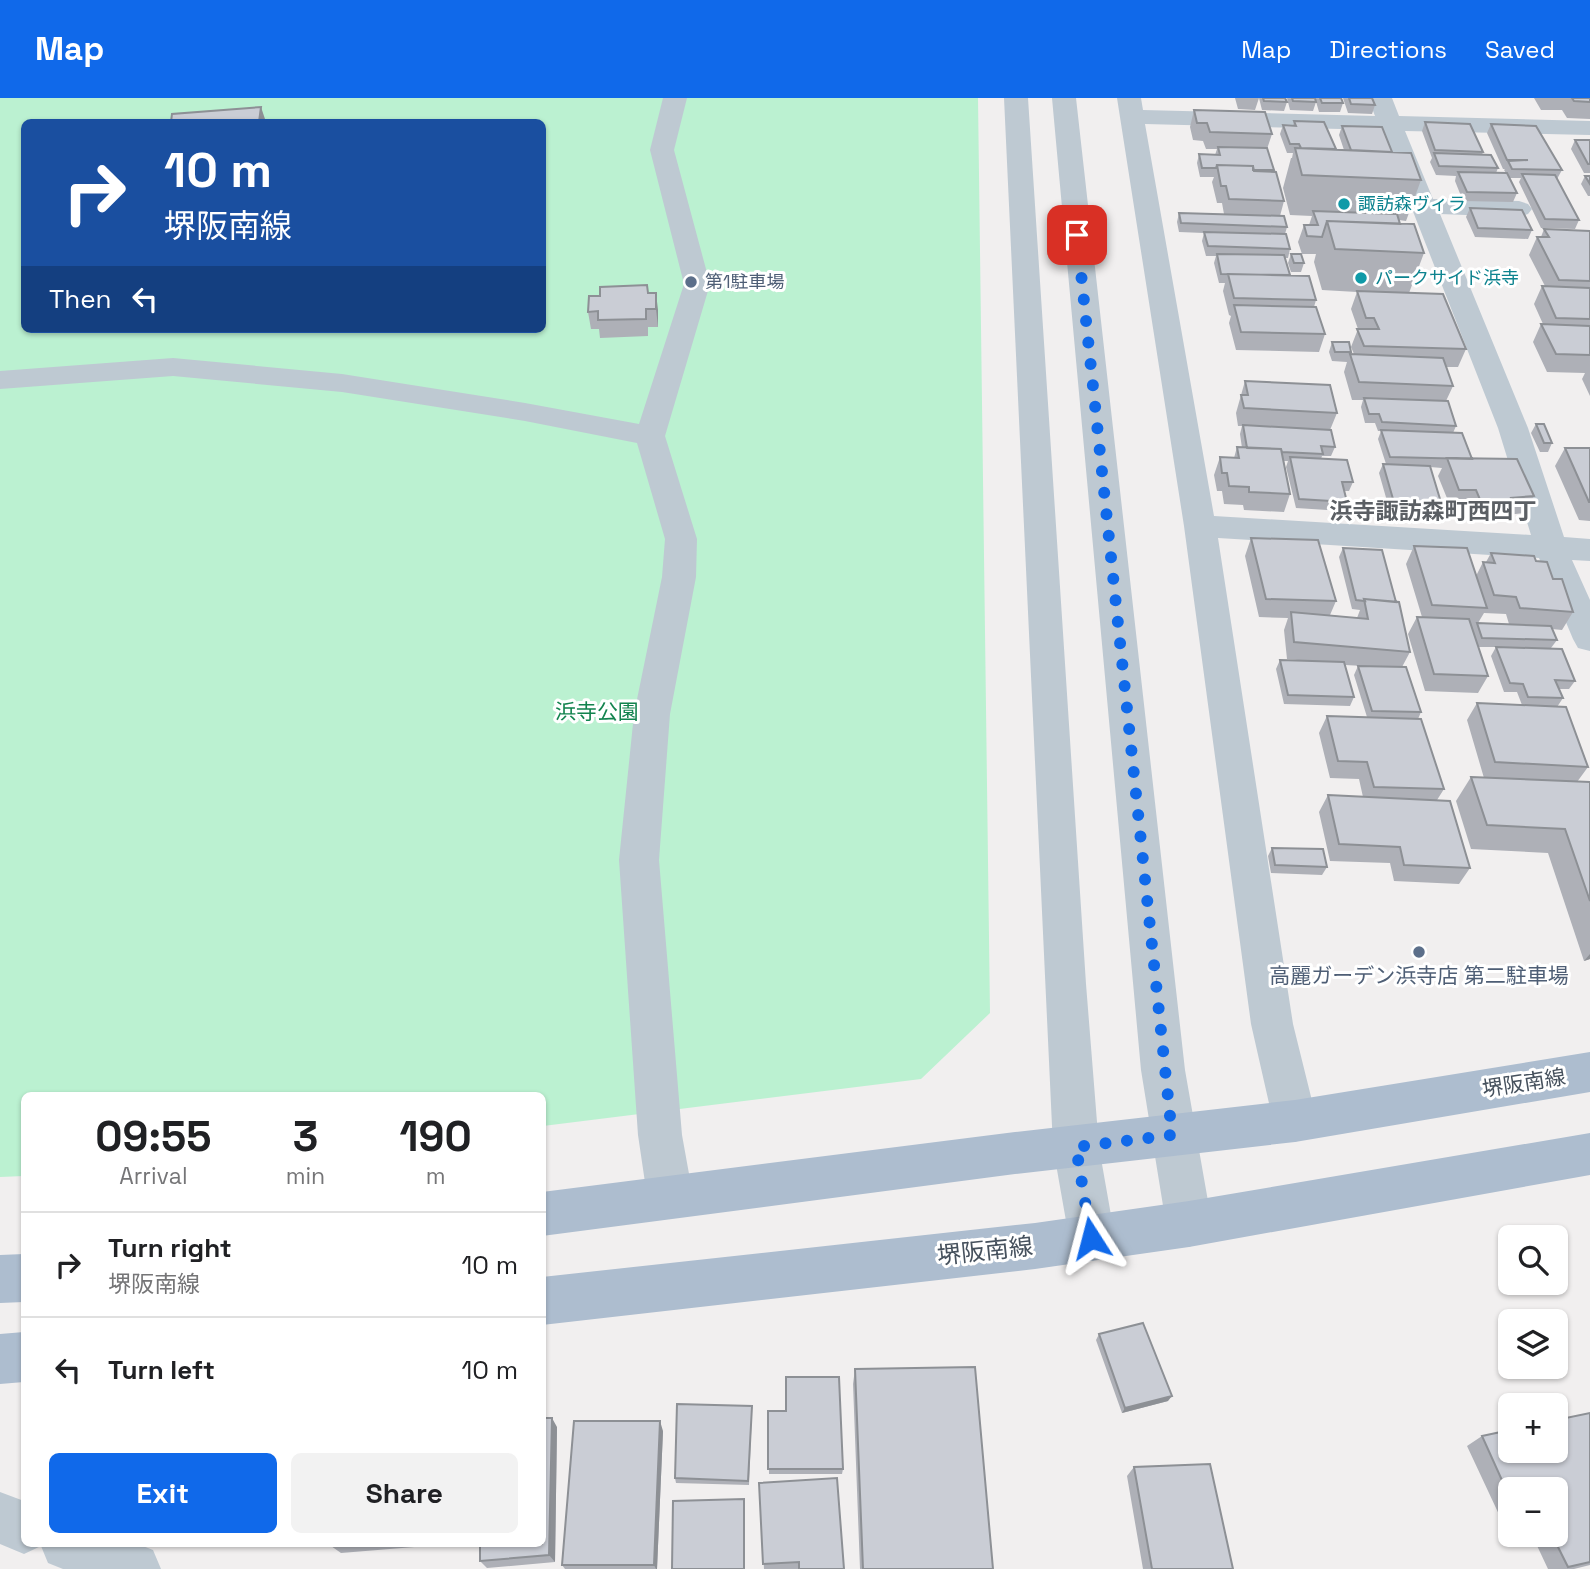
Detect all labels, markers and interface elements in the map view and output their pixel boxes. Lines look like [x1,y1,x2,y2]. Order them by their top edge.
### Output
text: Map [35,28,104,70]
text: Map [1241,34,1291,65]
text: Directions [1329,34,1447,65]
text: Saved [1485,34,1555,65]
text: 10 m [164,139,272,201]
icon: right [49,147,140,238]
place label: 諏訪森ヴィラ [1358,192,1466,215]
marker: 諏訪森ヴィラ [1336,196,1352,212]
pin [1047,205,1107,265]
text: 堺阪南線 [164,206,292,246]
icon: arrive [1058,216,1096,254]
place label: パークサイド浜寺 [1375,266,1519,289]
place label: 第1駐車場 [705,270,785,293]
marker: パークサイド浜寺 [1353,270,1369,286]
marker: 第1駐車場 [683,274,699,290]
icon: left [126,280,164,318]
text: Then [49,282,112,316]
district label: 浜寺諏訪森町西四丁 [1330,496,1537,526]
park label: 浜寺公園 [555,698,639,725]
marker: 高麗ガーデン浜寺店 第二駐車場 [1411,944,1427,960]
place label: 高麗ガーデン浜寺店 第二駐車場 [1269,962,1569,989]
street label: 堺阪南線 [1480,1063,1568,1102]
text: 09:55 [95,1110,211,1163]
text: 3 [293,1110,318,1163]
text: 190 [400,1110,472,1163]
text: Arrival [119,1161,188,1191]
text: min [286,1161,325,1191]
text: m [426,1161,445,1191]
position arrow [1054,1201,1128,1275]
map controls [1498,1225,1568,1547]
button: search [1498,1225,1568,1295]
street label: 堺阪南線 [936,1230,1034,1271]
text: Turn right [108,1231,232,1265]
icon: right [49,1246,87,1284]
text: 10 m [461,1248,518,1282]
text: 堺阪南線 [108,1269,200,1299]
button: layers [1498,1309,1568,1379]
icon: left [49,1351,87,1389]
text: Turn left [108,1353,215,1387]
text: 10 m [461,1353,518,1387]
button: + [1498,1393,1568,1463]
button: Exit [49,1453,277,1533]
button: Share [291,1453,518,1533]
button: − [1498,1477,1568,1547]

